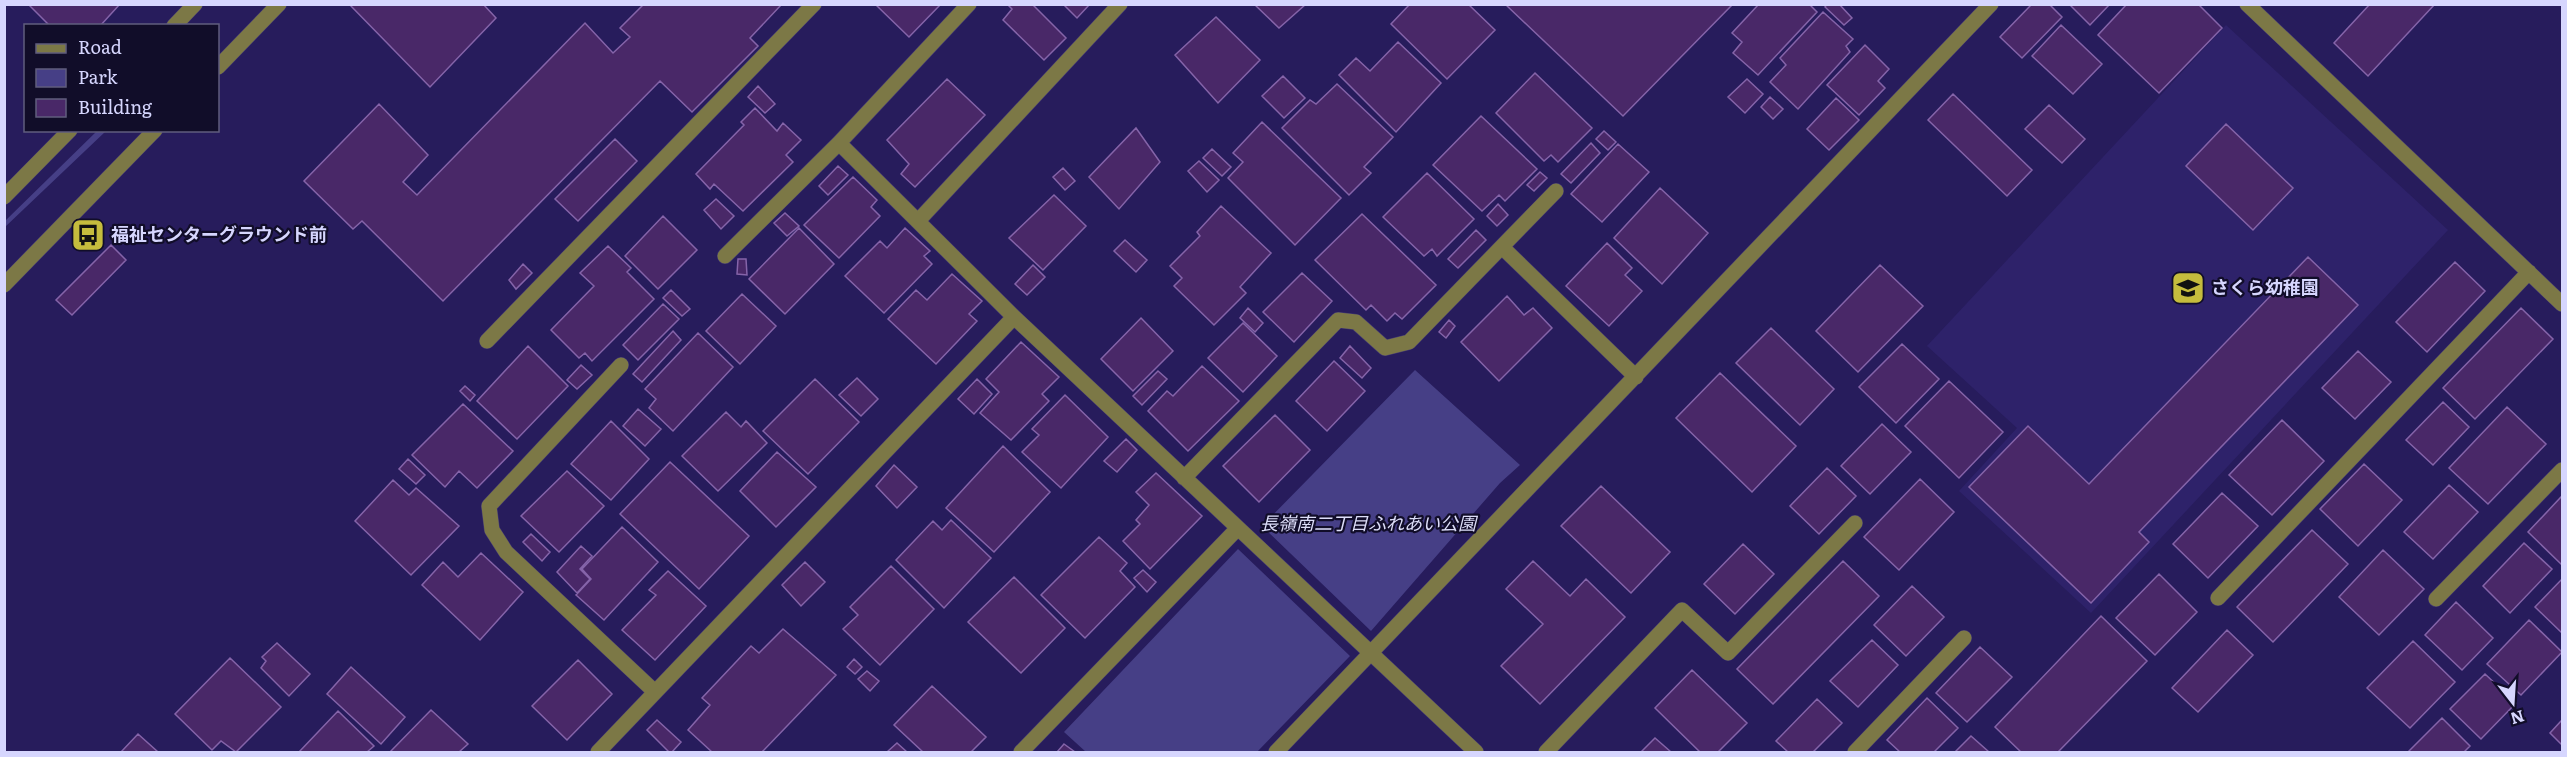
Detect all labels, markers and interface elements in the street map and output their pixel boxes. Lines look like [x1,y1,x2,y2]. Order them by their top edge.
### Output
legend [24,24,219,132]
text: Road [78,33,122,60]
text: Park [78,63,119,90]
text: Building [78,93,153,120]
bus stop icon: 福祉センターグラウンド前 [70,217,106,253]
place label: 福祉センターグラウンド前 [111,220,327,247]
school or university icon: さくら幼稚園 [2170,270,2206,306]
place label: さくら幼稚園 [2211,273,2319,300]
park label: 長嶺南二丁目ふれあい公園 [1260,509,1479,536]
north arrow [2483,673,2543,733]
text: N [2508,705,2528,732]

